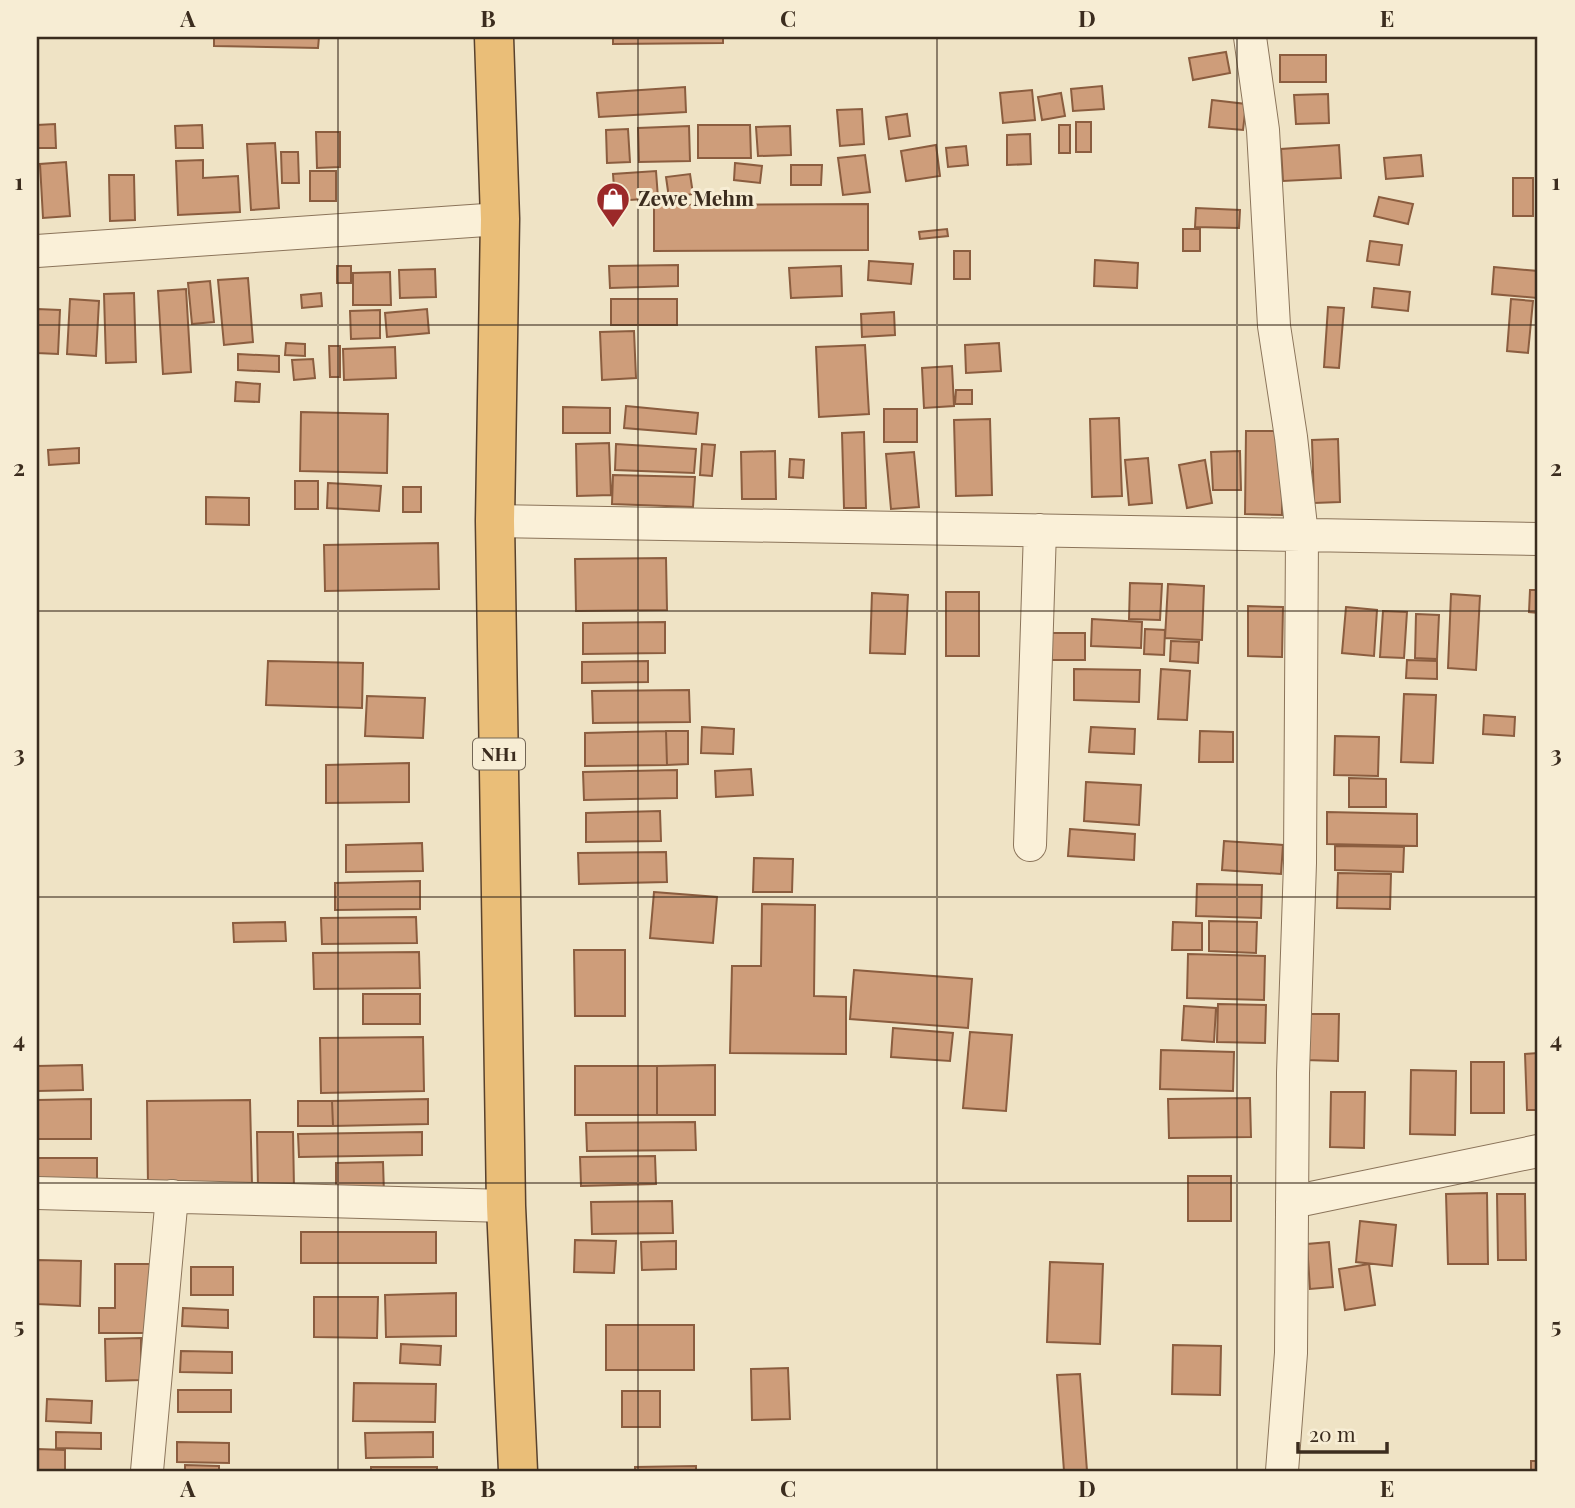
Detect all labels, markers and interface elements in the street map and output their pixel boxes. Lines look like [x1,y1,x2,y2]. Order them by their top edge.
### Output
text: A [179,2,196,33]
text: B [480,2,496,33]
text: C [780,2,796,33]
text: D [1078,2,1096,33]
text: E [1380,2,1394,33]
text: 1 [15,165,24,196]
text: 1 [1552,165,1561,196]
shop icon: Zewe Mehm [594,180,632,229]
place label: Zewe Mehm [638,183,754,211]
text: 2 [13,451,25,482]
text: 2 [1550,451,1562,482]
text: 3 [13,737,25,768]
text: 3 [1550,737,1562,768]
road number: NH1 [473,738,525,769]
text: 4 [13,1023,25,1054]
text: 4 [1550,1023,1562,1054]
text: 5 [14,1309,24,1340]
text: 5 [1551,1309,1561,1340]
scale bar [1298,1410,1388,1454]
text: 20 m [1309,1419,1356,1447]
text: A [179,1472,196,1503]
text: B [480,1472,496,1503]
text: C [780,1472,796,1503]
text: D [1078,1472,1096,1503]
text: E [1380,1472,1394,1503]

